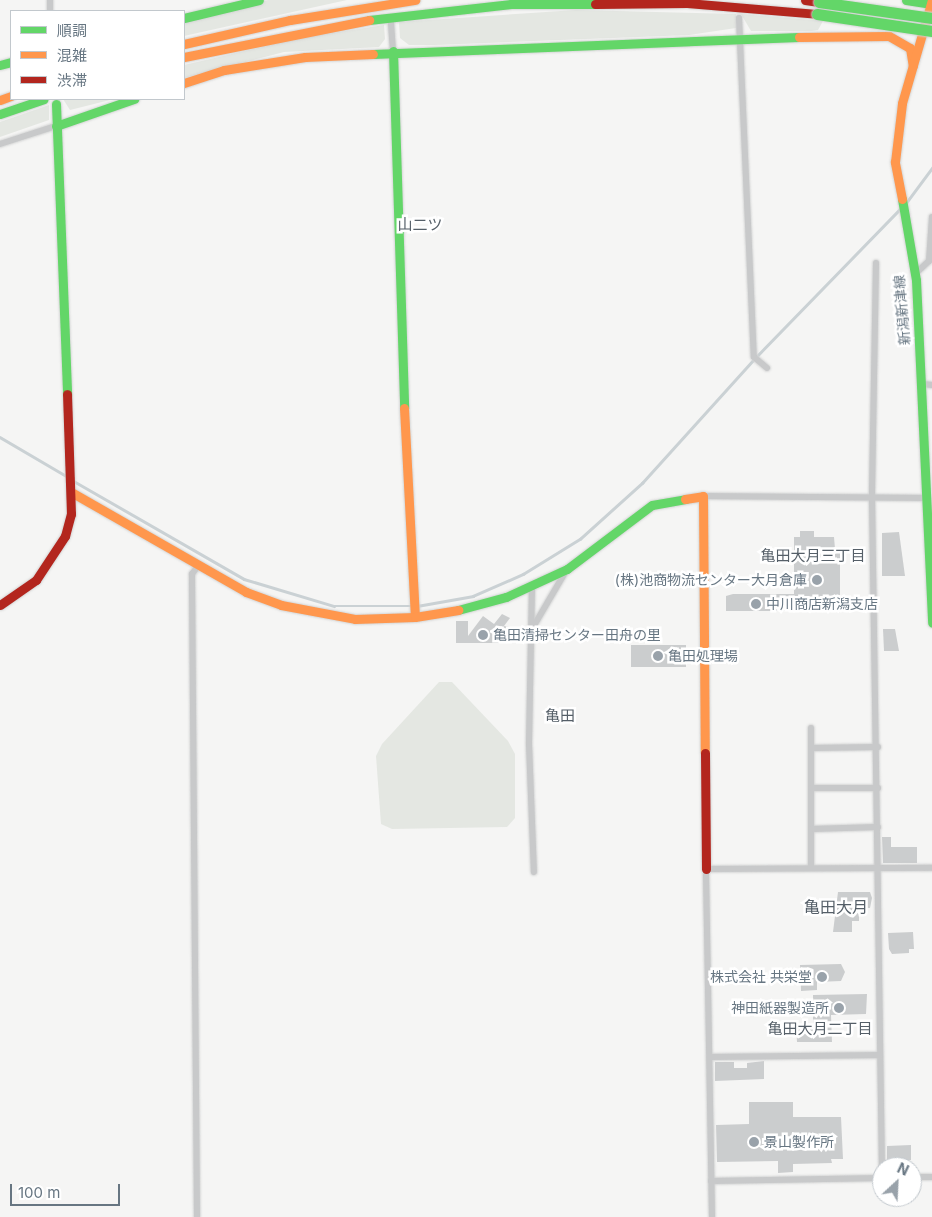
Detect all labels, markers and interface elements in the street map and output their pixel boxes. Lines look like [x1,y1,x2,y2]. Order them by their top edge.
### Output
legend [10,10,185,100]
text: 順調 [57,21,87,40]
text: 混雑 [57,46,87,65]
text: 渋滞 [57,71,87,90]
district label: 山二ツ [398,216,442,234]
street label: 新潟新津線 [891,274,913,346]
district label: 亀田大月三丁目 [761,547,865,565]
place label: (株)池商物流センター大月倉庫 [615,572,807,588]
marker: (株)池商物流センター大月倉庫 [811,574,823,586]
place label: 中川商店新潟支店 [766,596,878,612]
marker: 中川商店新潟支店 [750,598,762,610]
place label: 亀田清掃センター田舟の里 [493,627,661,643]
marker: 亀田清掃センター田舟の里 [477,629,489,641]
place label: 亀田処理場 [668,648,738,664]
marker: 亀田処理場 [652,650,664,662]
district label: 亀田 [545,707,575,725]
district label: 亀田大月 [804,897,868,917]
place label: 株式会社 共栄堂 [710,969,812,985]
marker: 株式会社 共栄堂 [816,971,828,983]
place label: 神田紙器製造所 [731,1000,829,1016]
marker: 神田紙器製造所 [833,1002,845,1014]
district label: 亀田大月二丁目 [768,1020,872,1038]
place label: 景山製作所 [764,1134,834,1150]
marker: 景山製作所 [748,1136,760,1148]
north arrow [872,1157,922,1207]
text: N [895,1159,912,1179]
scale bar [12,1174,122,1206]
text: 100 m [18,1183,60,1202]

